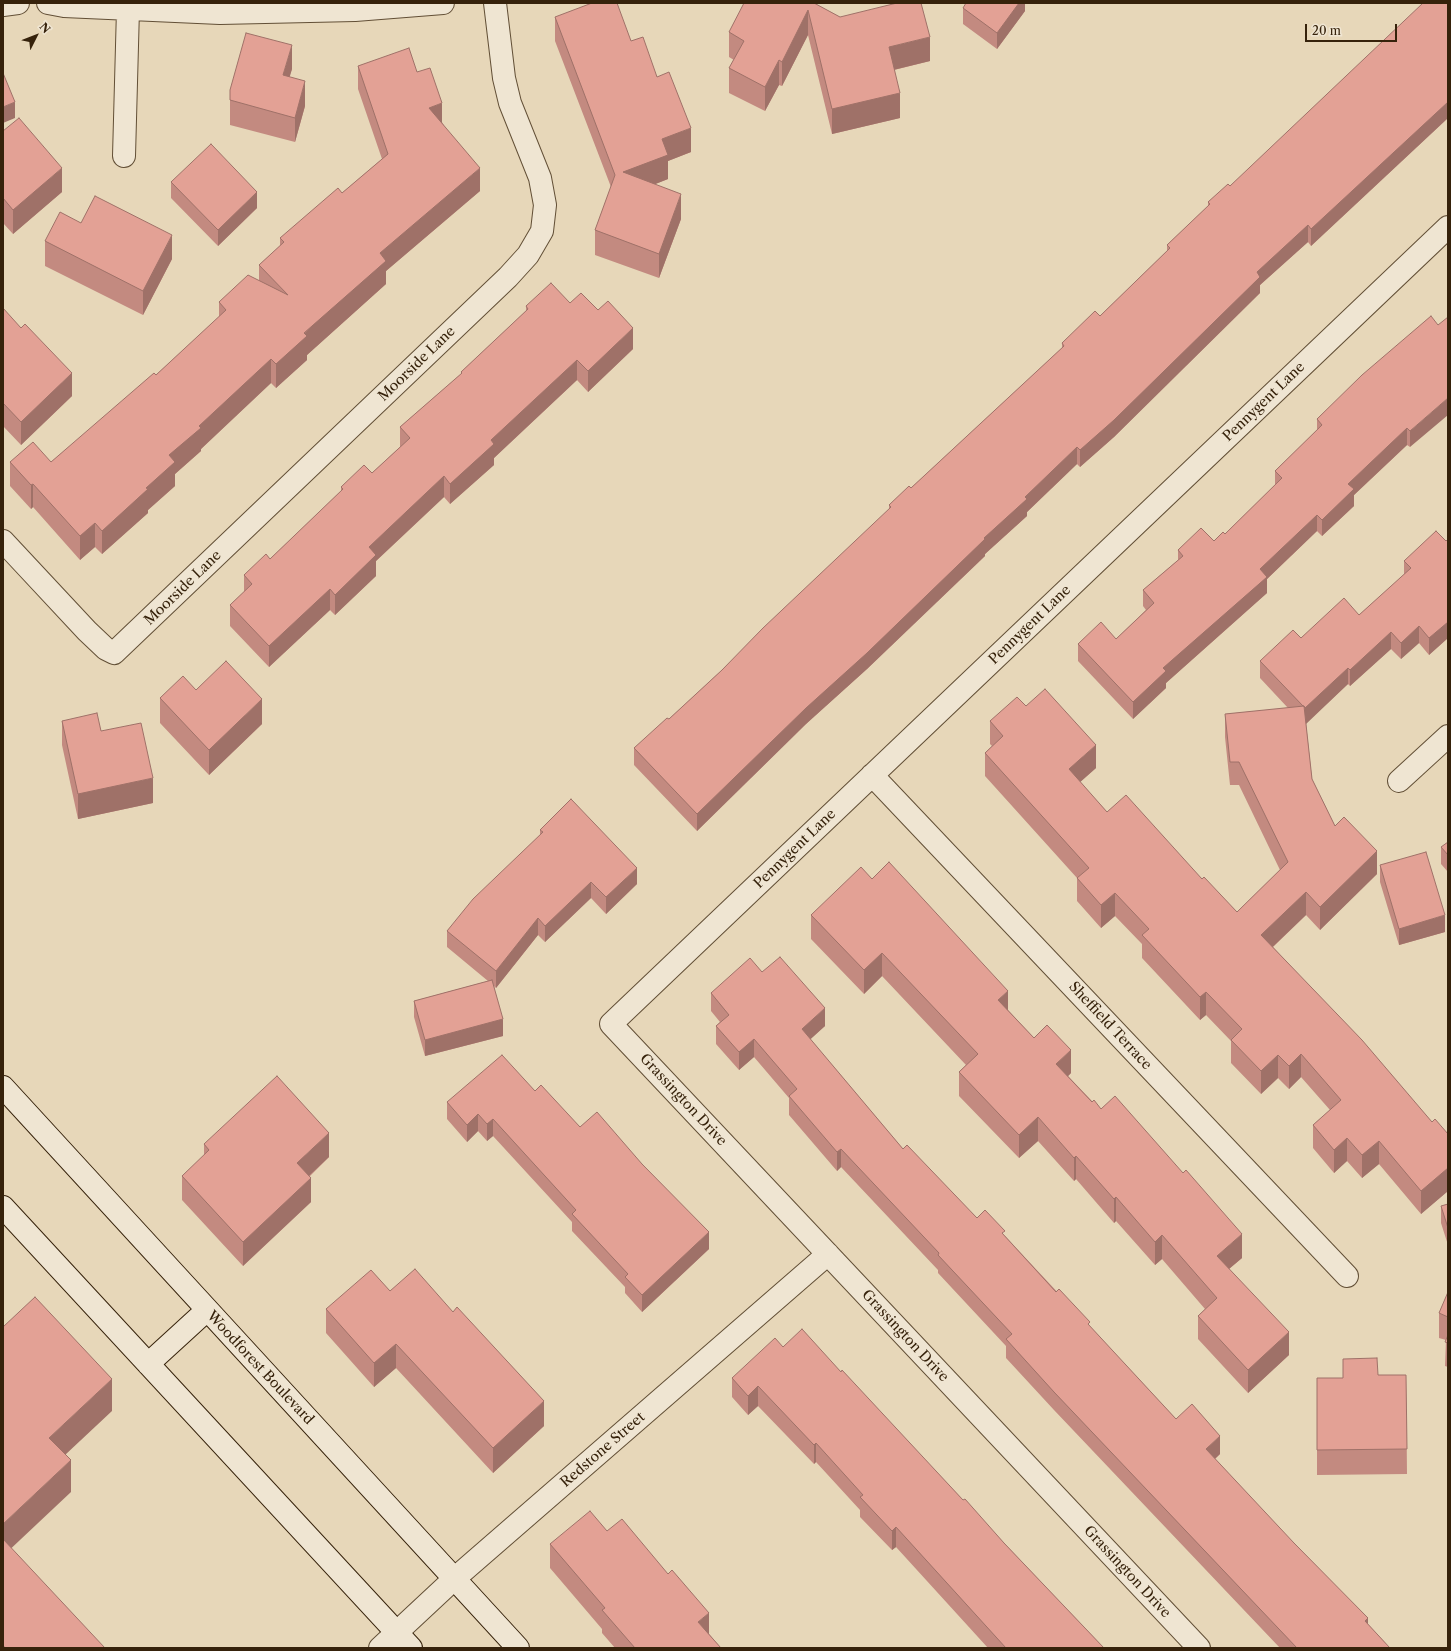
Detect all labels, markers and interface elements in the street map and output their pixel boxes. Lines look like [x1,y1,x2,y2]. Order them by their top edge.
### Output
north arrow [16,16,56,56]
scale bar [1307,16,1399,42]
text: N [37,20,53,36]
text: 20 m [1312,23,1341,38]
street label: Moorside Lane [375,323,459,405]
street label: Pennygent Lane [1220,359,1308,445]
street label: Moorside Lane [141,547,225,629]
street label: Pennygent Lane [986,582,1074,668]
street label: Pennygent Lane [751,806,839,892]
street label: Sheffield Terrace [1065,979,1155,1073]
street label: Grassington Drive [636,1051,730,1149]
street label: Grassington Drive [858,1287,952,1385]
street label: Woodforest Boulevard [203,1308,317,1428]
street label: Redstone Street [557,1409,649,1491]
street label: Grassington Drive [1080,1523,1174,1621]

